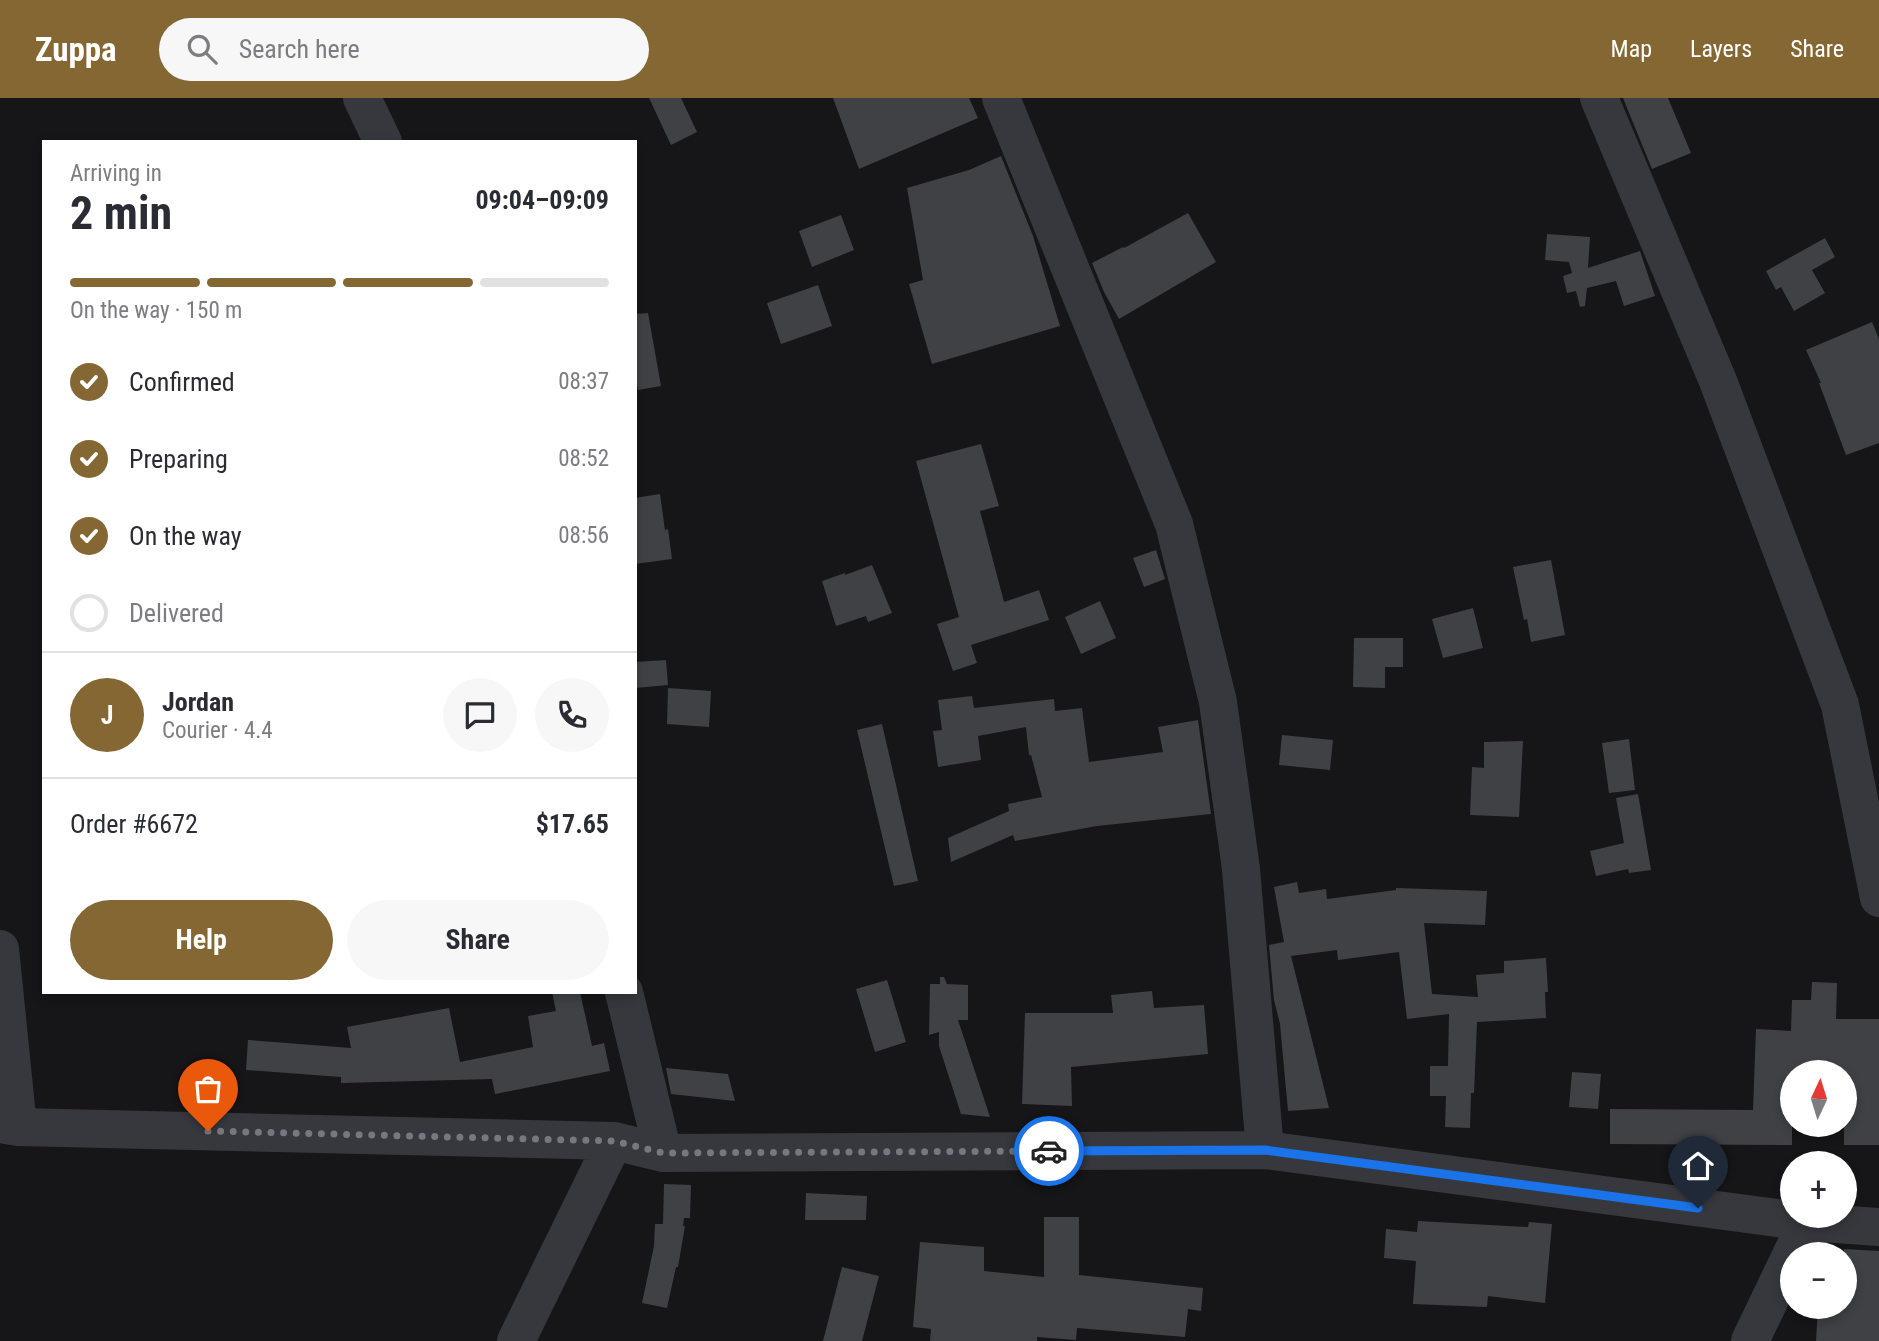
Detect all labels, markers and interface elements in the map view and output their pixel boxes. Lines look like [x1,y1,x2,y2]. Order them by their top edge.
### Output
search box [159,18,649,81]
text: Zuppa [35,30,117,69]
icon: search [183,30,221,68]
text: Search here [239,34,360,64]
text: Map [1611,35,1652,63]
text: Layers [1690,35,1752,63]
text: Share [1790,35,1844,63]
text: Arriving in [70,160,162,187]
text: 09:04–09:09 [475,185,609,215]
text: 2 min [70,186,172,240]
text: On the way · 150 m [70,297,242,324]
icon: check [70,363,108,401]
text: Confirmed [129,367,235,397]
text: 08:37 [558,368,609,395]
icon: check [70,440,108,478]
text: Preparing [129,444,228,474]
text: 08:52 [558,445,609,472]
icon: check [70,517,108,555]
text: On the way [129,521,242,551]
text: 08:56 [558,522,609,549]
text: Delivered [129,598,224,628]
button: chat [443,678,517,752]
button: phone [535,678,609,752]
text: Jordan [162,687,234,717]
text: J [101,700,113,730]
text: Courier · 4.4 [162,717,273,744]
text: Order #6672 [70,809,198,839]
text: $17.65 [536,809,609,839]
button: Help [70,900,333,980]
button: Share [347,900,609,980]
pin [178,1059,238,1131]
north arrow [1780,1060,1857,1138]
map controls [1780,1060,1857,1319]
icon: bag [189,1070,227,1108]
courier [1014,1116,1084,1186]
icon: car [1030,1132,1068,1170]
pin [1668,1136,1728,1208]
icon: home [1679,1147,1717,1185]
button: + [1780,1151,1857,1228]
button: − [1780,1242,1857,1319]

